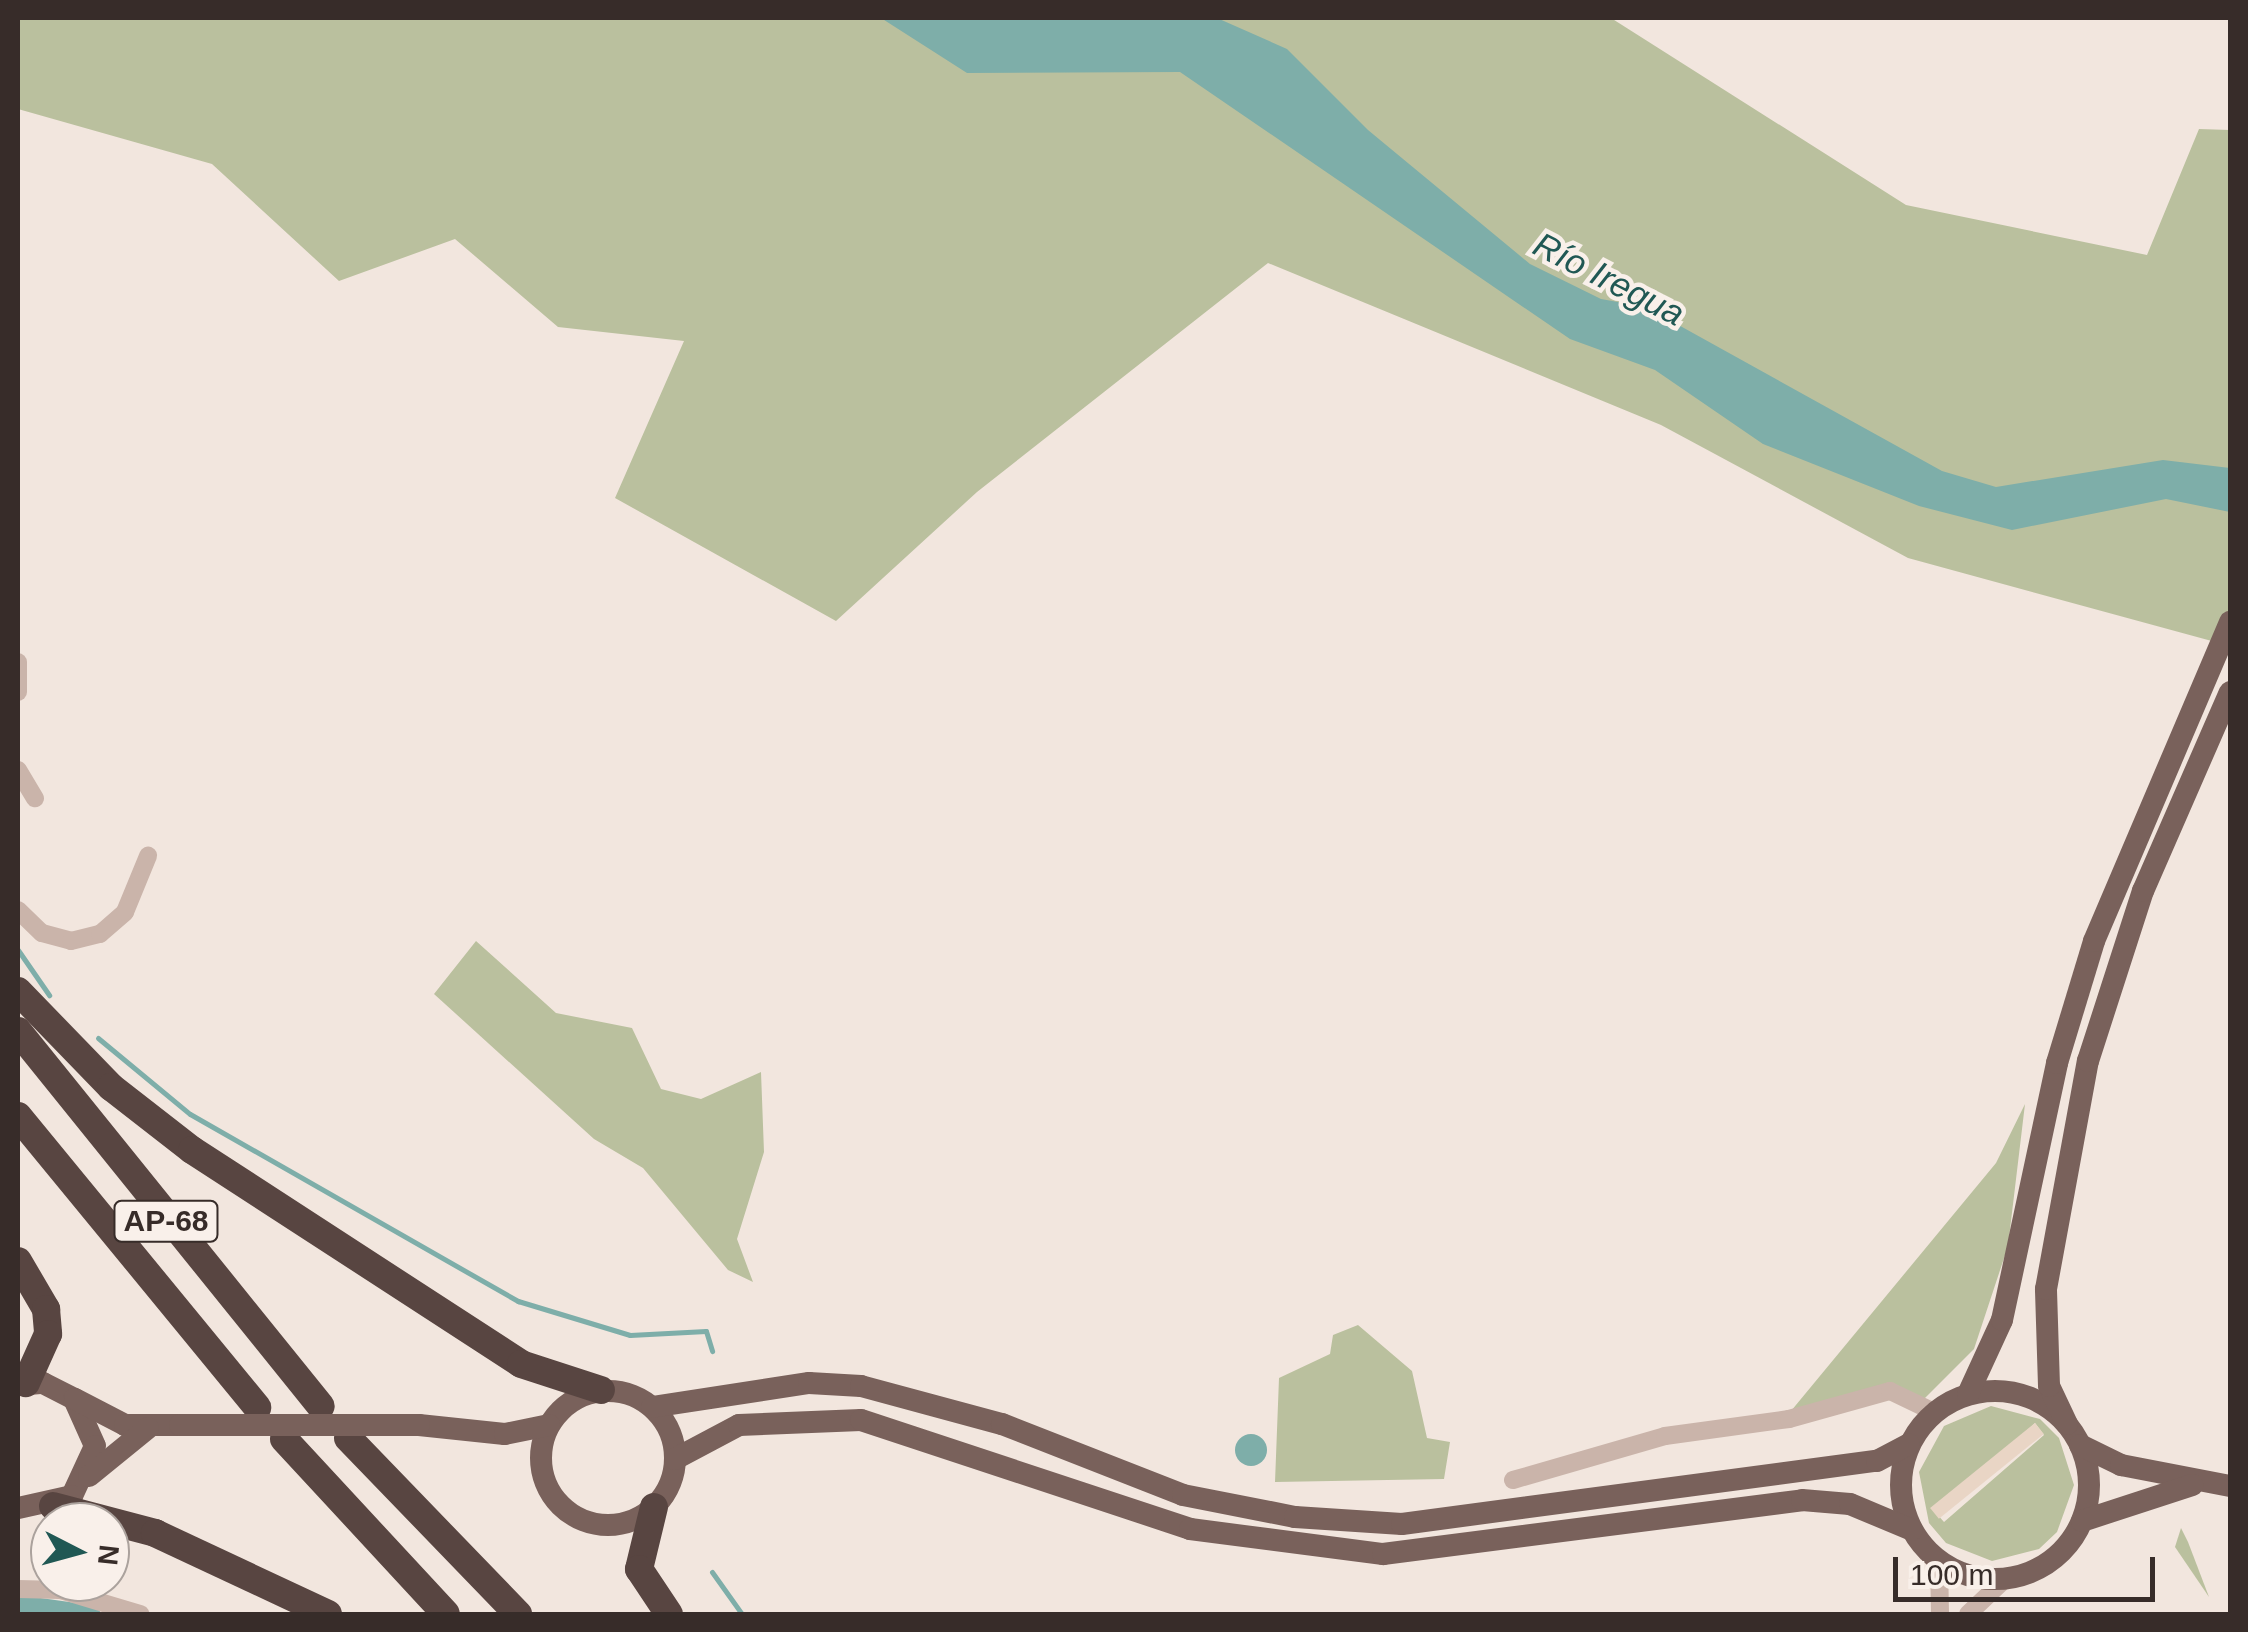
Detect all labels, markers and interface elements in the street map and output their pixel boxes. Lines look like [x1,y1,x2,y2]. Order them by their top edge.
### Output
water label: Río Iregua [1527,223,1691,335]
road number: AP-68 [111,1196,221,1246]
north arrow [30,1502,130,1602]
scale bar [1898,1537,2160,1599]
text: N [92,1543,125,1567]
text: 100 m [1910,1558,1993,1591]

